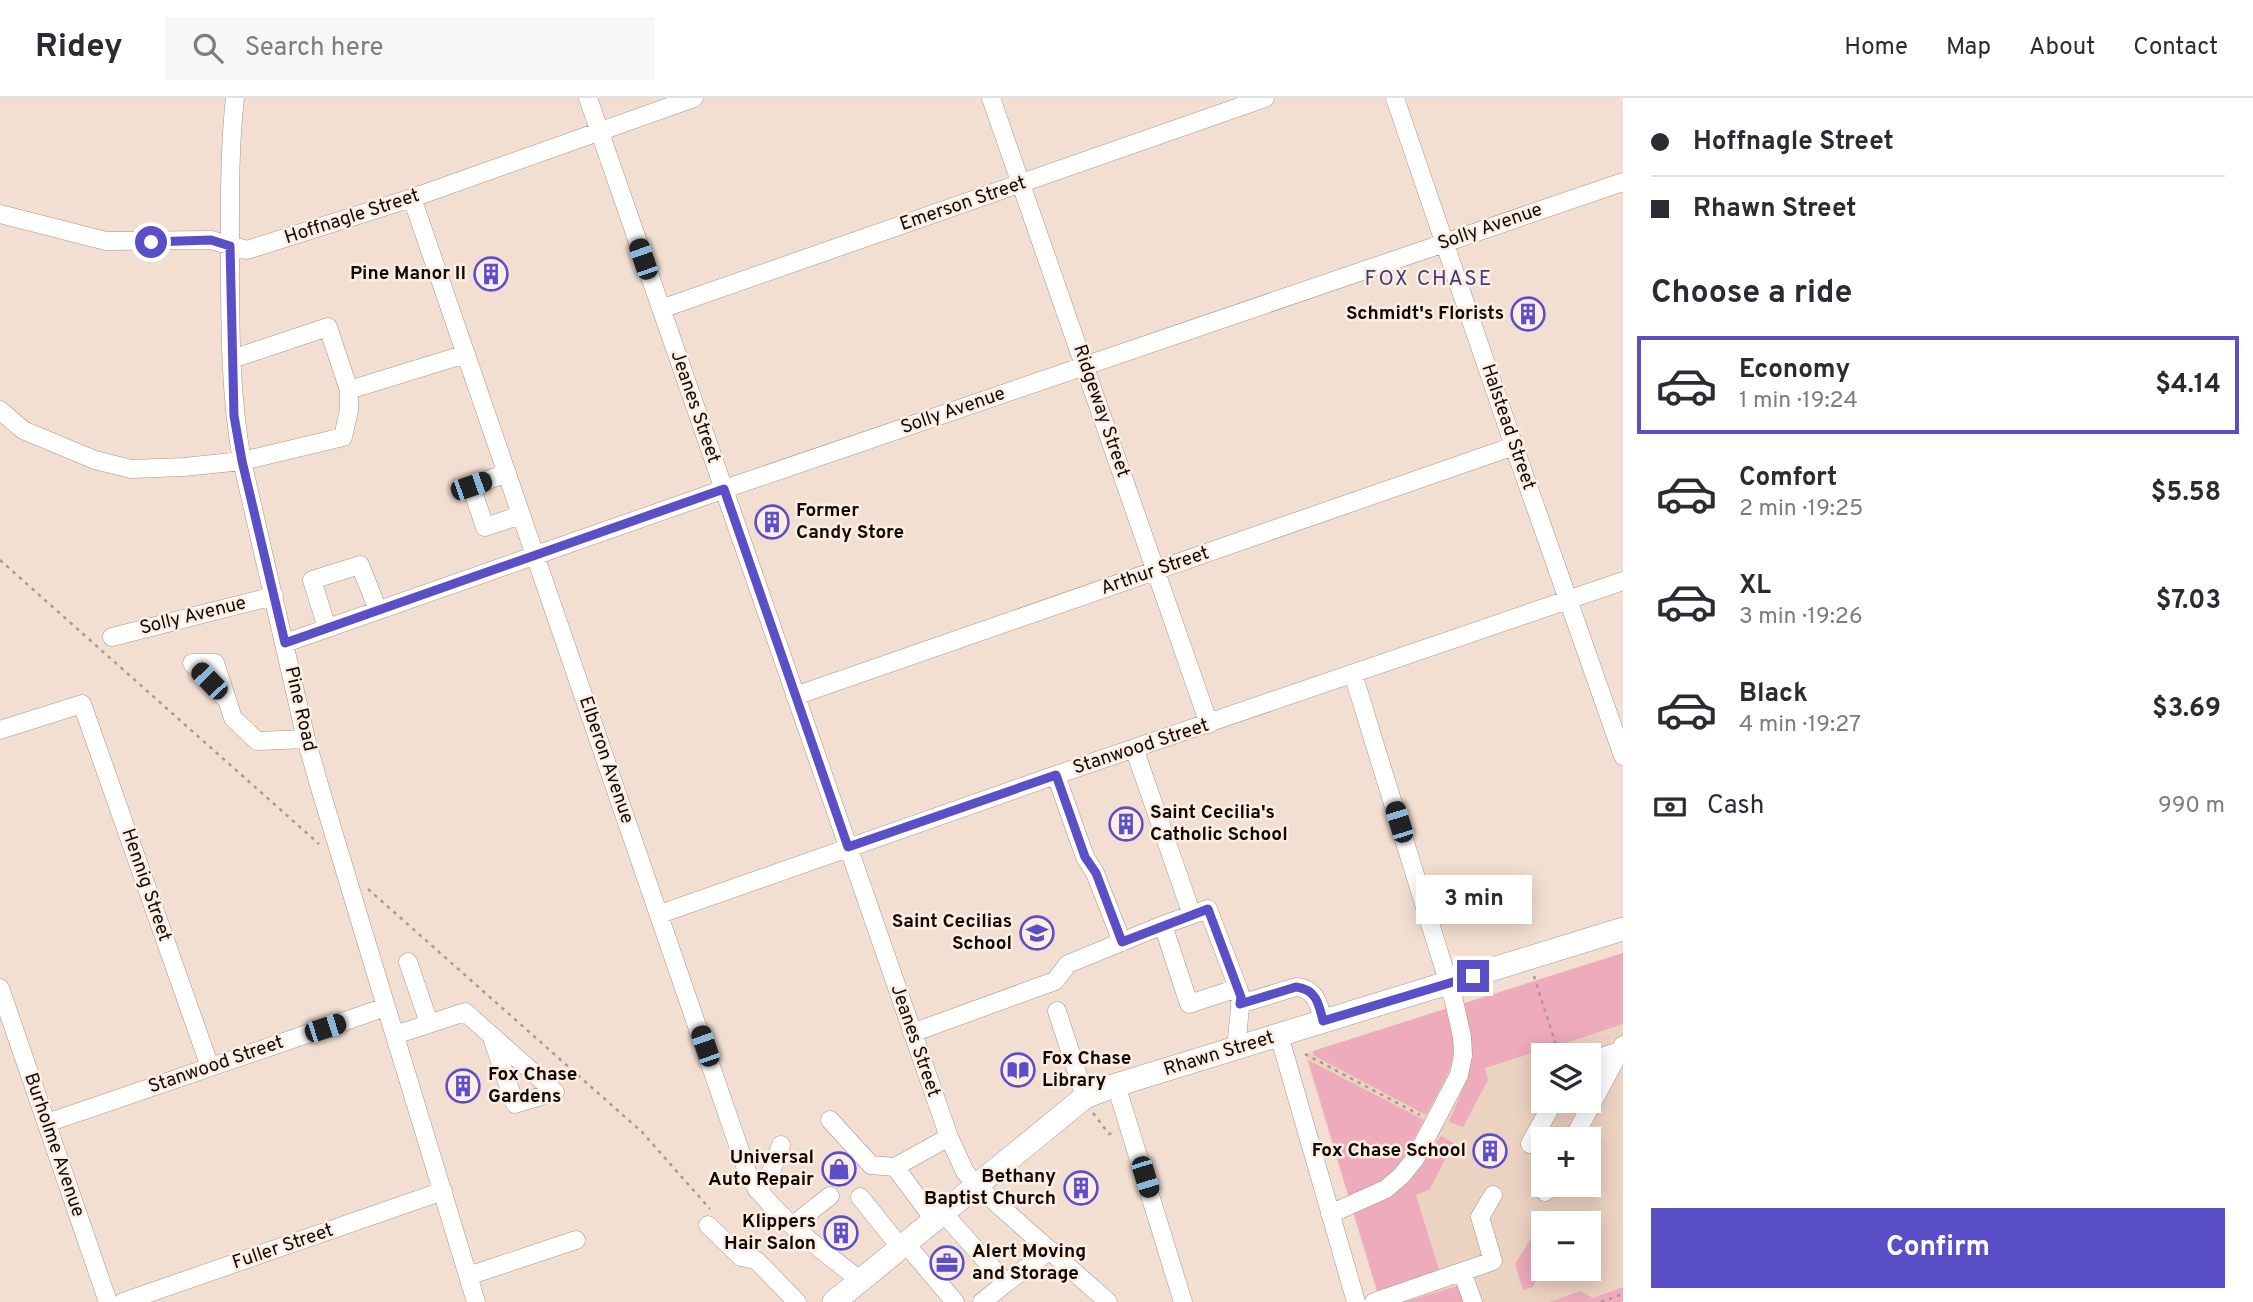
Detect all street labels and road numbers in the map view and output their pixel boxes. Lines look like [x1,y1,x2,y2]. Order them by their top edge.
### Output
street label: Emerson Street [897,171,1029,237]
street label: Hoffnagle Street [281,184,423,250]
street label: Solly Avenue [1435,198,1545,256]
street label: Ridgeway Street [1067,341,1135,481]
street label: Jeanes Street [665,348,725,466]
street label: Halstead Street [1475,361,1541,493]
street label: Solly Avenue [898,382,1008,440]
street label: Arthur Street [1098,541,1212,601]
street label: Solly Avenue [137,591,249,641]
street label: Pine Road [279,664,321,754]
street label: Elberon Avenue [573,693,639,827]
street label: Stanwood Street [1070,714,1212,780]
street label: Hennig Street [115,825,177,945]
street label: Jeanes Street [885,982,945,1100]
street label: Rhawn Street [1161,1026,1277,1082]
street label: Stanwood Street [145,1031,287,1099]
street label: Burholme Avenue [18,1070,90,1220]
street label: Fuller Street [229,1219,337,1275]

